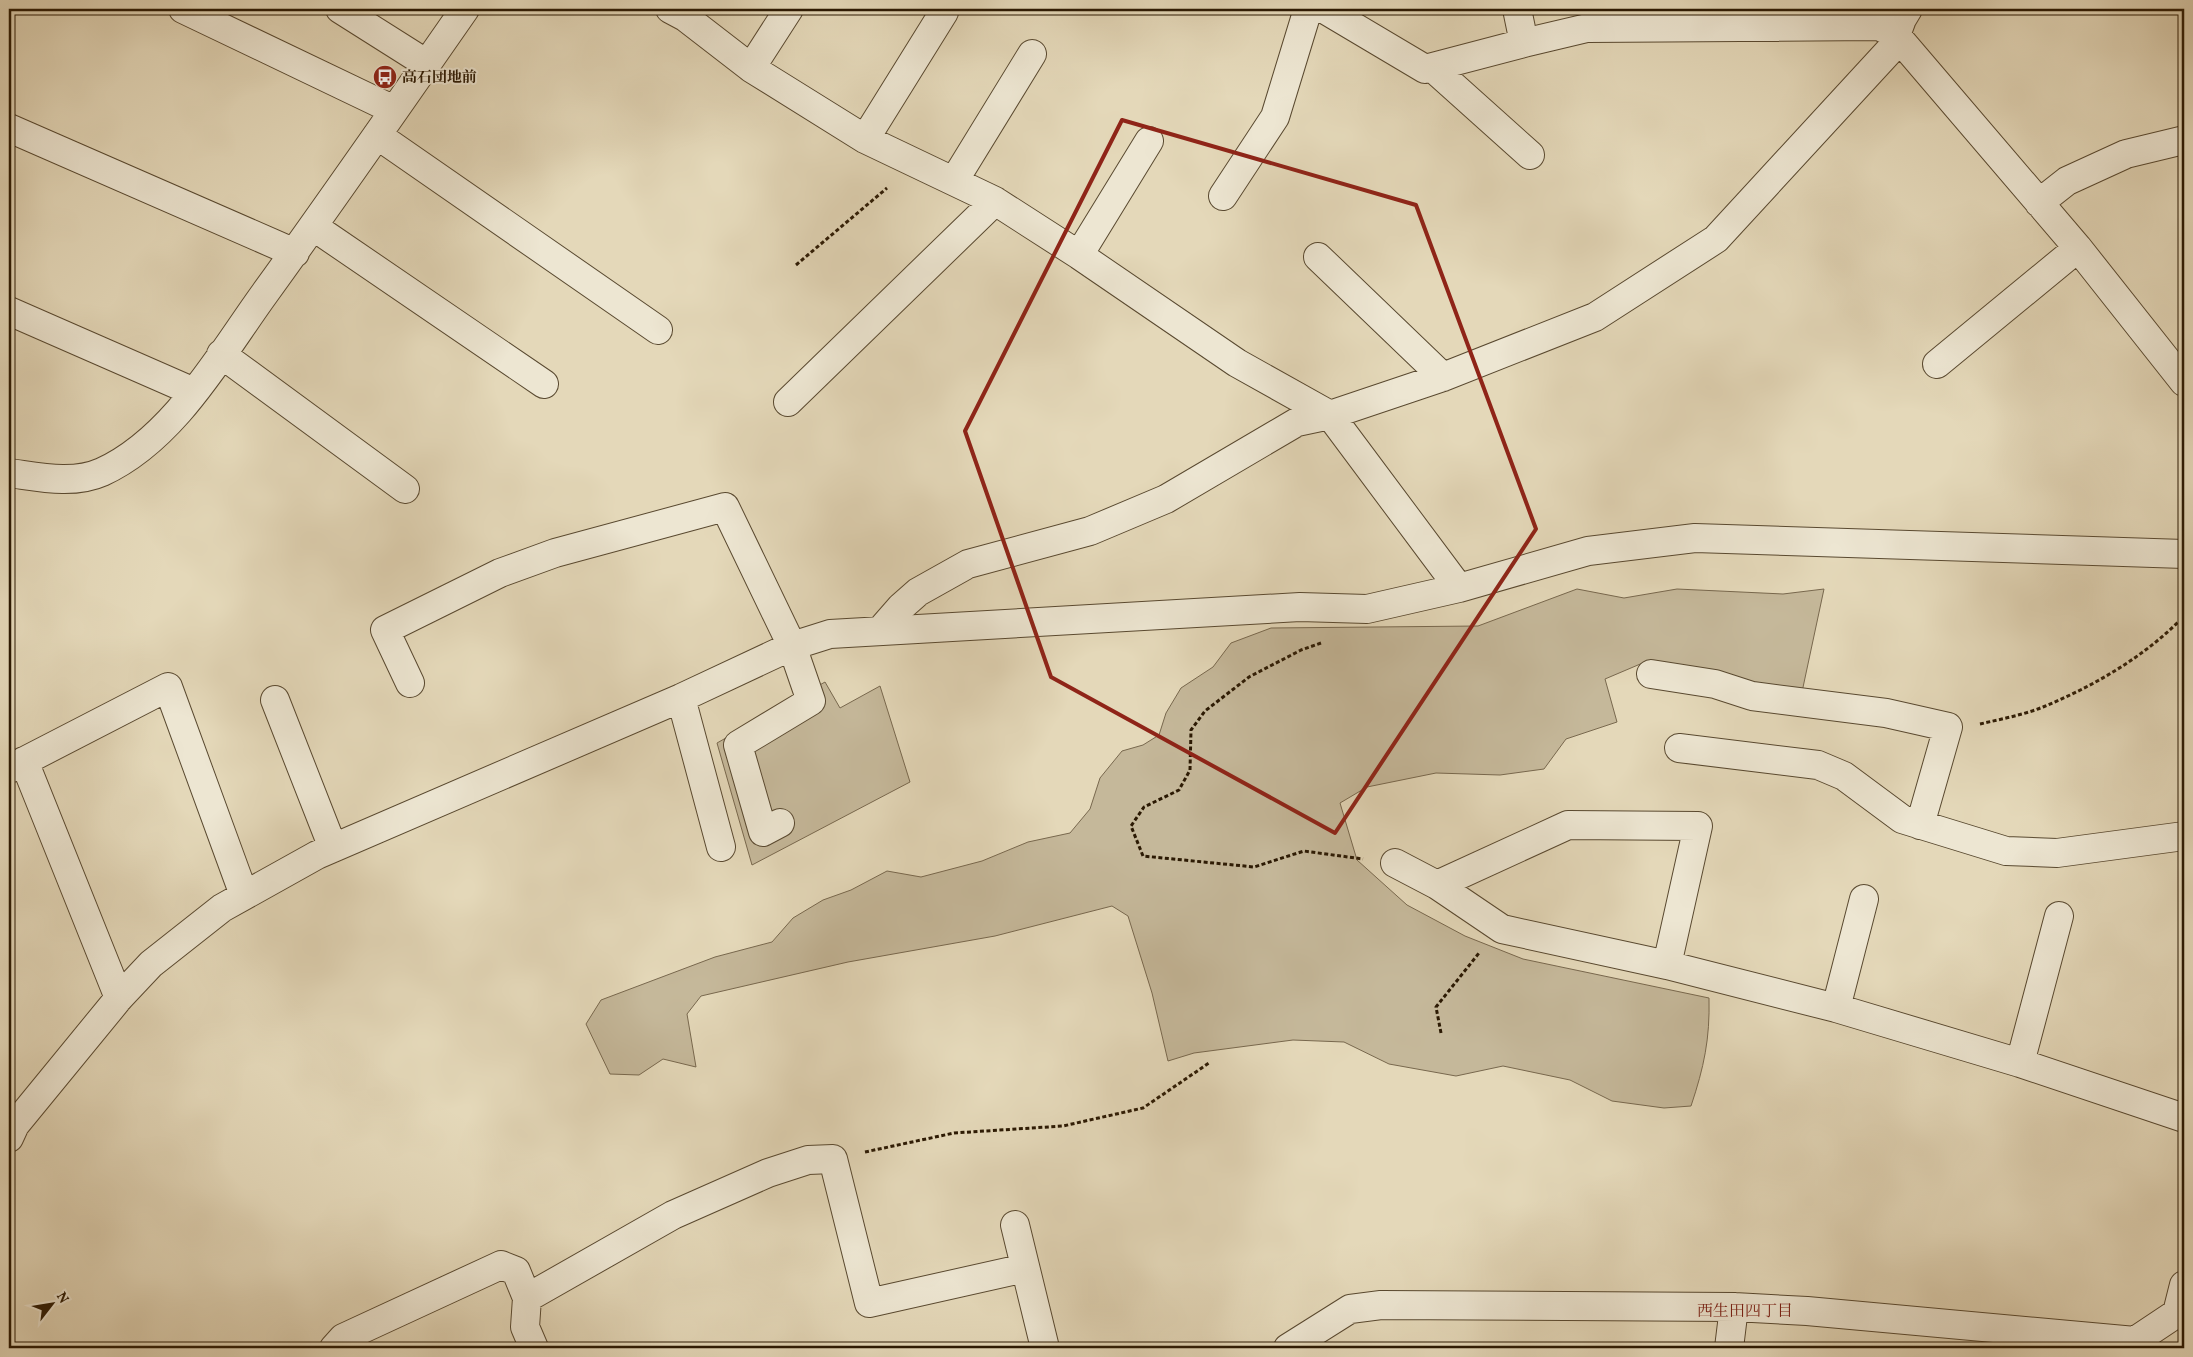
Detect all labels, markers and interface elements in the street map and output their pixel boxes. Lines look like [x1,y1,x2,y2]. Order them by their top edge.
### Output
bus stop icon: 高石団地前 [372,64,398,90]
place label: 高石団地前 [402,68,477,89]
north arrow [28,1280,78,1330]
text: N [51,1289,73,1307]
district label: 西生田四丁目 [1697,1301,1793,1323]

